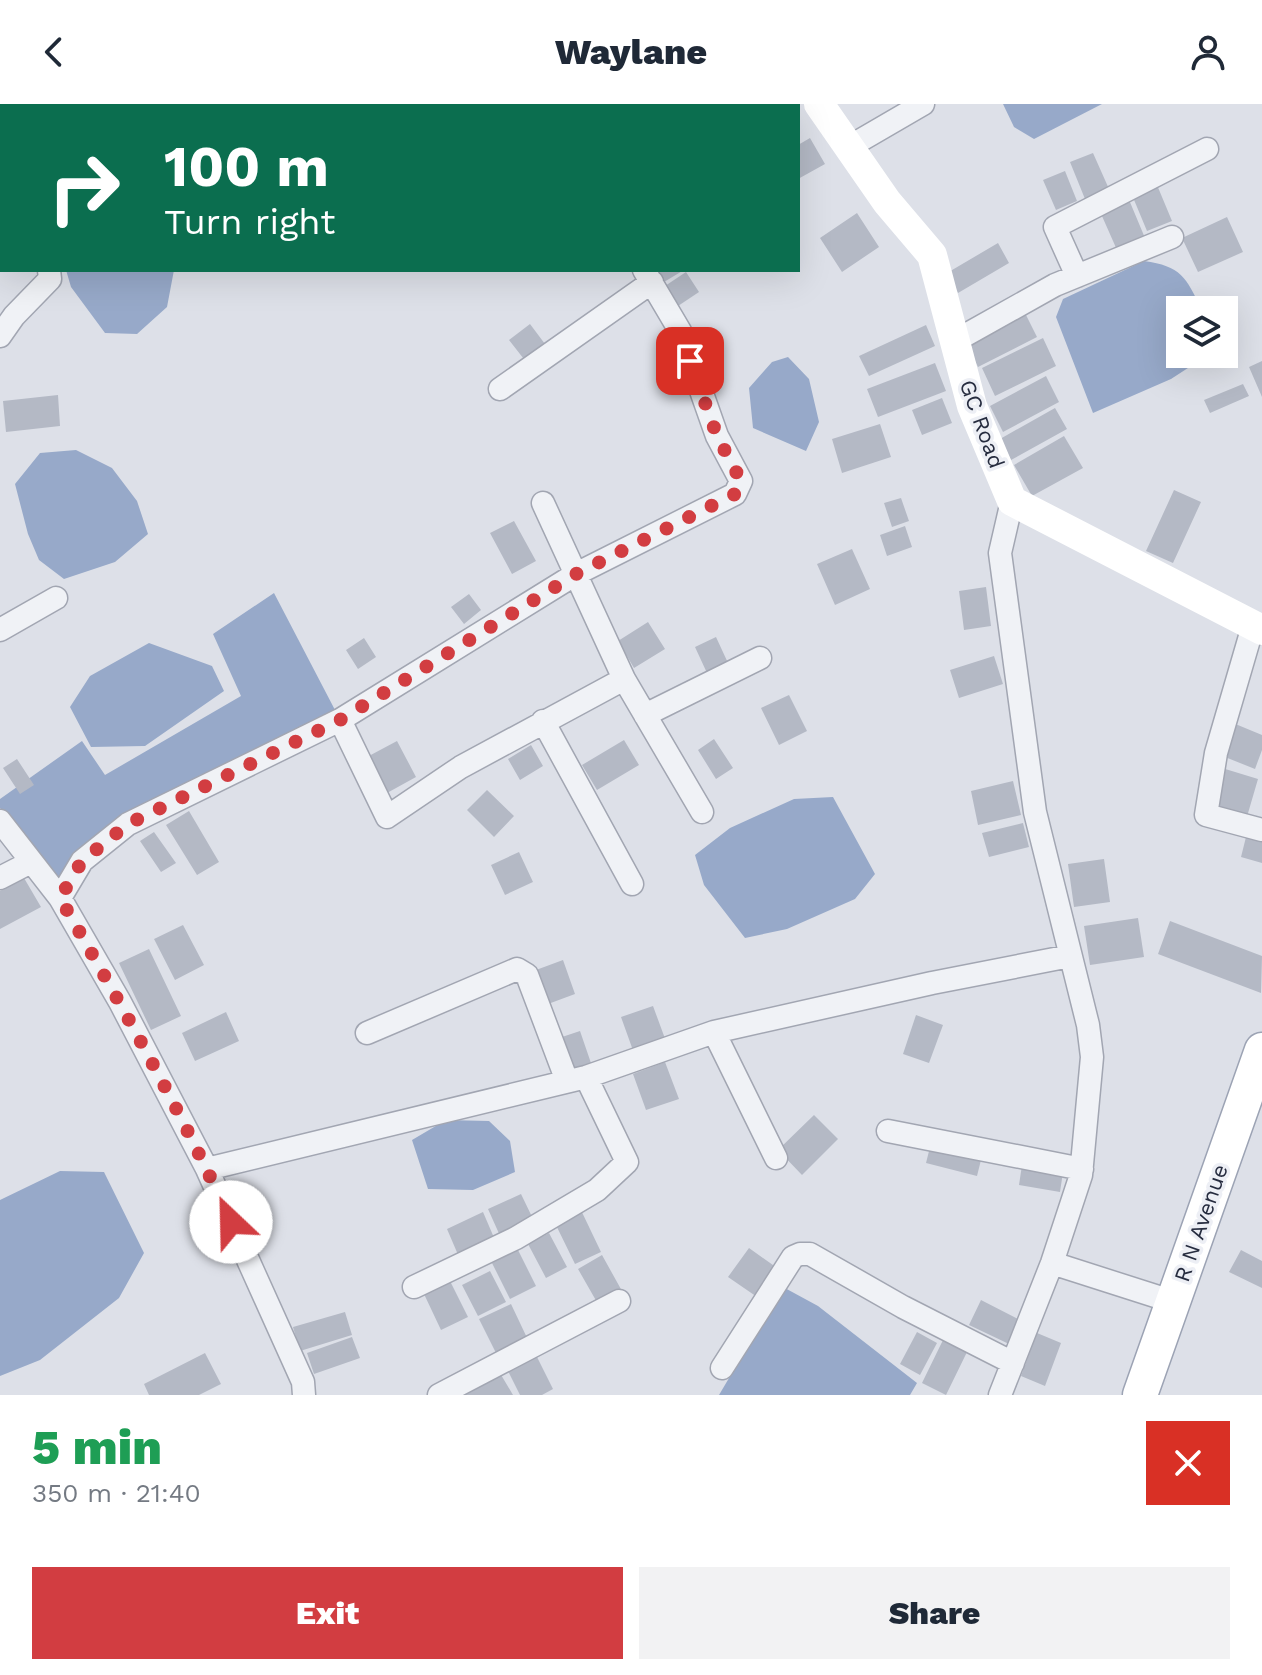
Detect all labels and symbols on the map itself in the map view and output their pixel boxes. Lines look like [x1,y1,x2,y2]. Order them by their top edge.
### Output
pin [656,327,724,395]
street label: GC Road [954,376,1010,472]
street label: R N Avenue [1169,1161,1233,1285]
position arrow [189,1180,273,1264]

